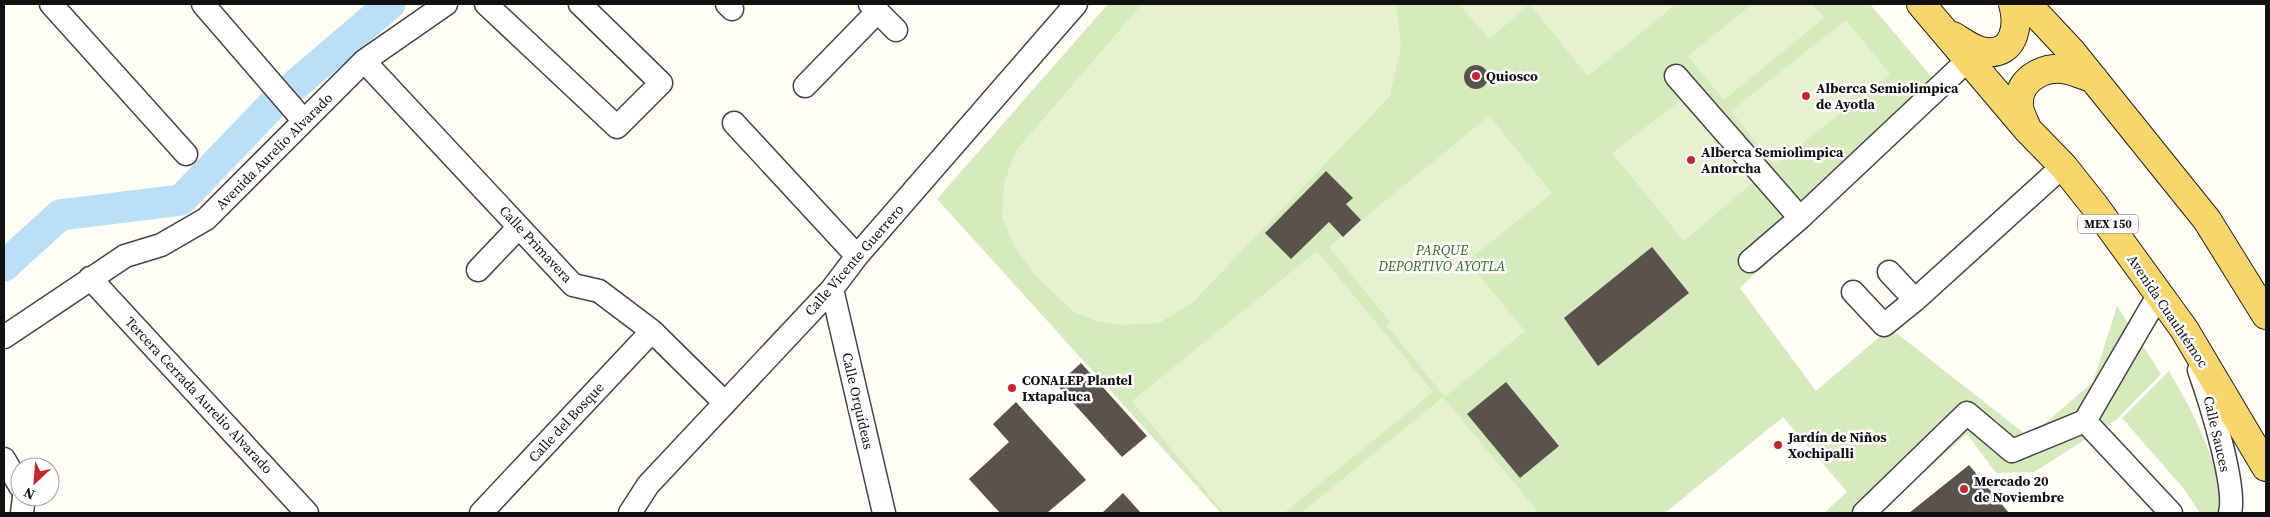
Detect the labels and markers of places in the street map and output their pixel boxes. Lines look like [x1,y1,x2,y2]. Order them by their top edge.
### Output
place label: Quiosco [1486,66,1538,86]
marker: Quiosco [1470,70,1482,82]
place label: Alberca Semiolimpica de Ayotla [1816,78,1959,114]
marker: Alberca Semiolimpica de Ayotla [1800,90,1812,102]
place label: Alberca Semiolìmpica Antorcha [1701,142,1844,178]
marker: Alberca Semiolìmpica Antorcha [1685,154,1697,166]
place label: CONALEP Plantel Ixtapaluca [1022,370,1133,406]
marker: CONALEP Plantel Ixtapaluca [1006,382,1018,394]
place label: Jardín de Niños Xochipalli [1787,427,1887,463]
marker: Jardín de Niños Xochipalli [1772,439,1784,451]
place label: Mercado 20 de Noviembre [1974,471,2064,507]
marker: Mercado 20 de Noviembre [1958,483,1970,495]

